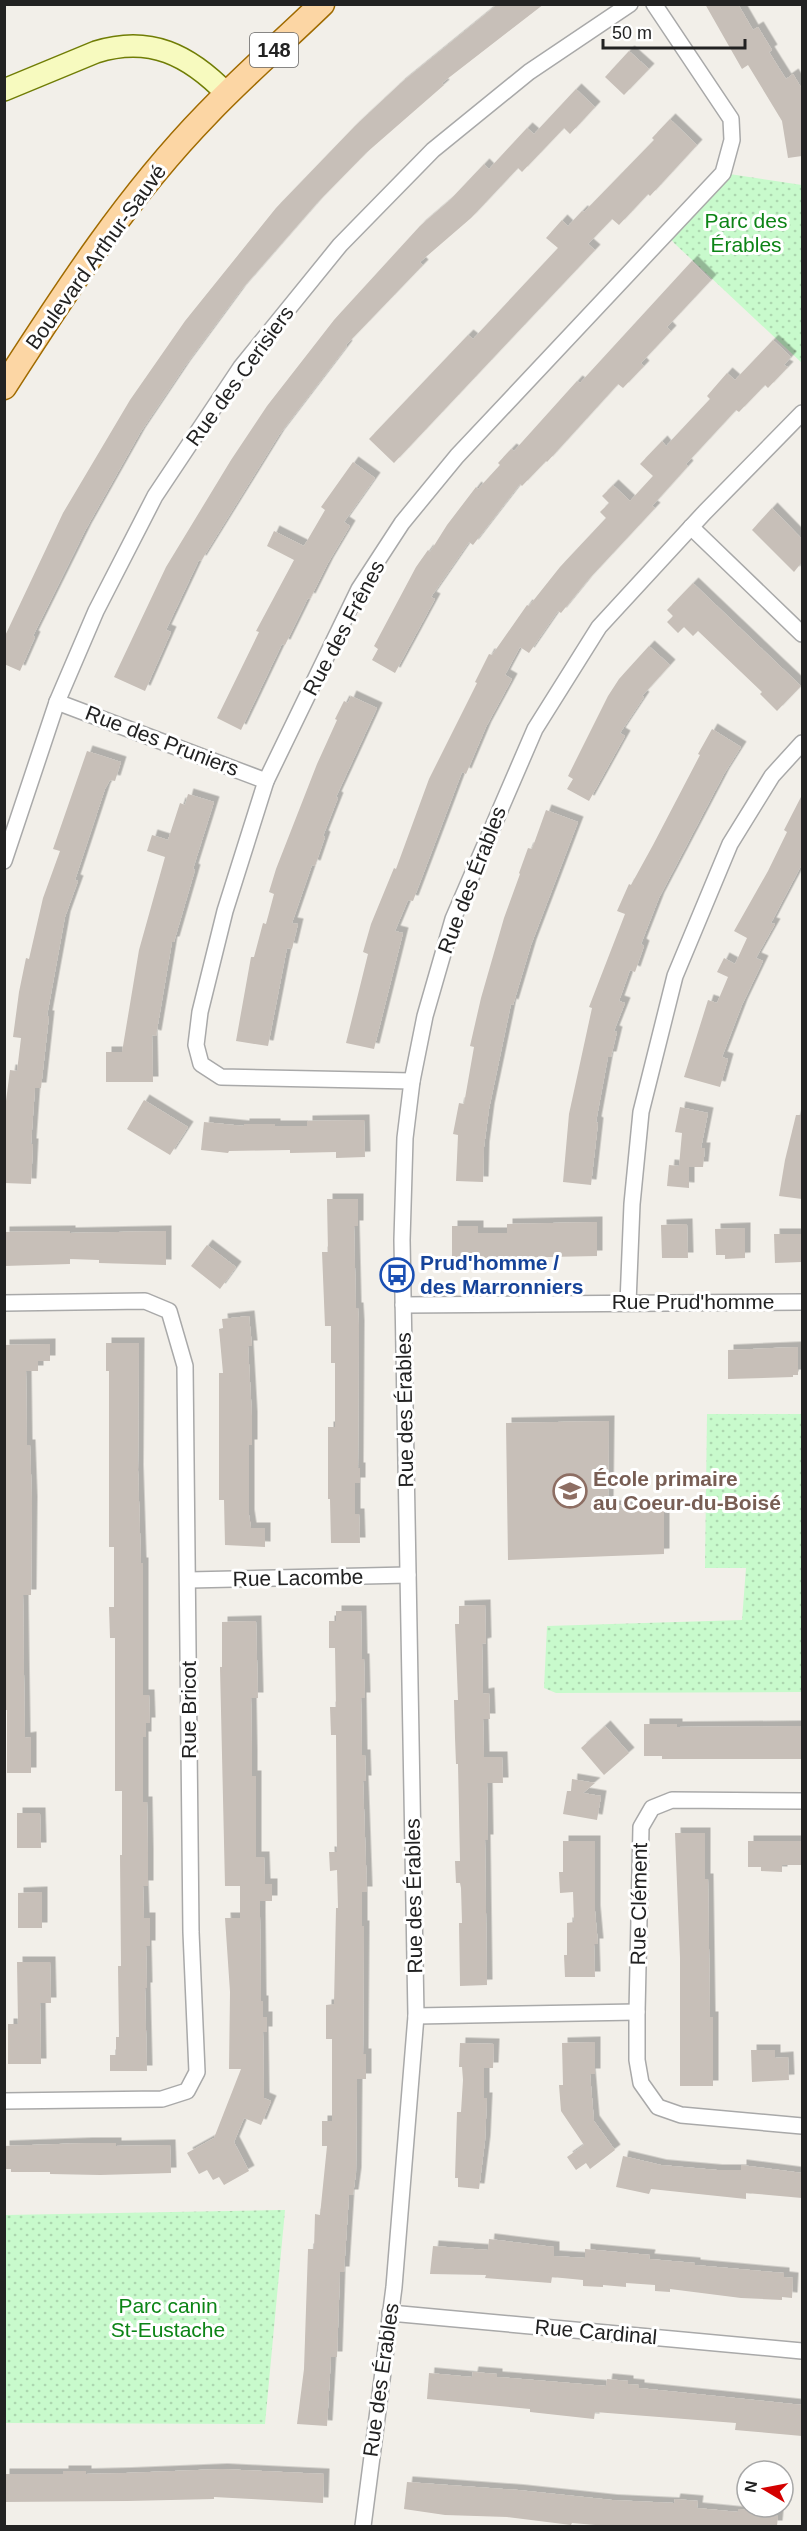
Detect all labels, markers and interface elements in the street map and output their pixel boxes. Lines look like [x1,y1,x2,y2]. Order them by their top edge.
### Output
scale bar [603,12,746,50]
text: 50 m [612,23,652,43]
road number: 148 [250,33,298,67]
street label: Boulevard Arthur-Sauvé [21,160,170,354]
park label: Parc des Érables [705,209,787,256]
street label: Rue des Cerisiers [181,301,298,450]
street label: Rue des Frênes [298,556,389,699]
street label: Rue des Pruniers [82,701,242,780]
street label: Rue des Érables [433,803,510,956]
place label: Prud'homme / des Marronniers [420,1251,583,1298]
bus stop icon: Prud'homme / des Marronniers [379,1257,415,1293]
street label: Rue Prud'homme [612,1290,774,1313]
street label: Rue des Érables [392,1332,417,1488]
place label: École primaire au Coeur‑du‑Boisé [593,1467,781,1514]
school or university icon: École primaire au Coeur‑du‑Boisé [552,1473,588,1509]
street label: Rue Lacombe [232,1565,364,1590]
street label: Rue Bricot [177,1661,200,1759]
street label: Rue des Érables [401,1818,426,1974]
street label: Rue Clément [626,1842,651,1965]
park label: Parc canin St-Eustache [111,2294,225,2341]
street label: Rue des Érables [358,2301,403,2458]
street label: Rue Cardinal [534,2315,658,2348]
north arrow [735,2459,795,2519]
text: N [741,2479,760,2494]

